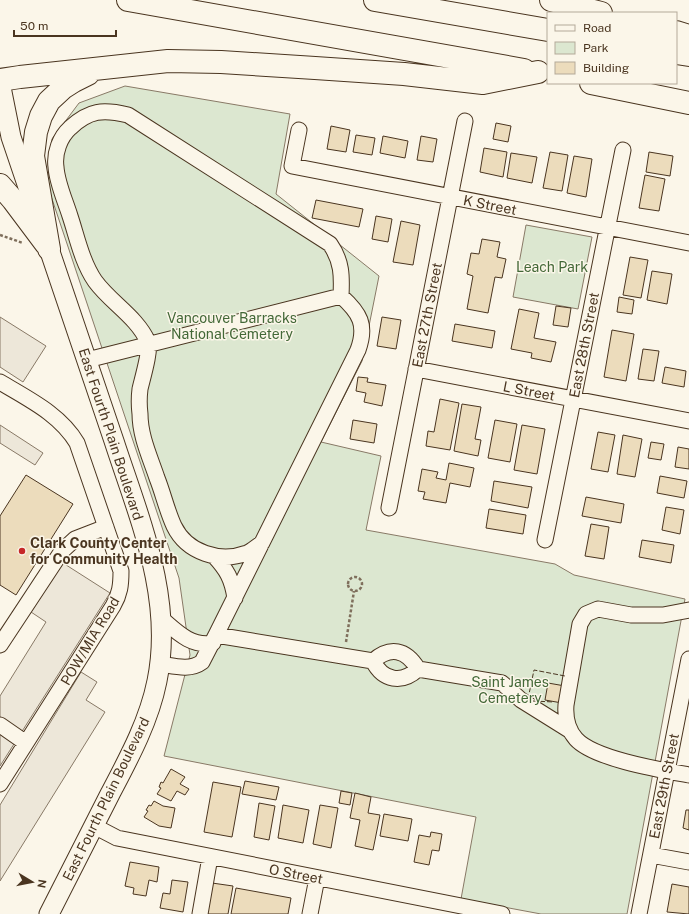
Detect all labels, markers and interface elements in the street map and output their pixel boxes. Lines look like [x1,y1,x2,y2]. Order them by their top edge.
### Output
scale bar [14,12,116,38]
legend [547,12,677,84]
text: 50 m [20,19,48,33]
text: Road [583,21,611,35]
text: Park [583,41,609,55]
text: Building [583,61,629,75]
street label: K Street [462,192,518,218]
park label: Leach Park [516,259,588,275]
street label: East 27th Street [409,261,445,369]
street label: East 28th Street [566,291,602,399]
park label: Vancouver Barracks National Cemetery [167,310,297,342]
street label: East Fourth Plain Boulevard [76,346,146,522]
street label: L Street [502,378,556,404]
place label: Clark County Center for Community Health [30,535,178,567]
marker: Clark County Center for Community Health [17,546,27,556]
street label: POW/MIA Road [57,594,123,688]
park label: Saint James Cemetery [471,674,549,706]
street label: East Fourth Plain Boulevard [59,715,153,883]
street label: East 29th Street [646,732,682,840]
street label: O Street [268,861,324,887]
north arrow [12,862,52,902]
text: N [35,878,49,889]

